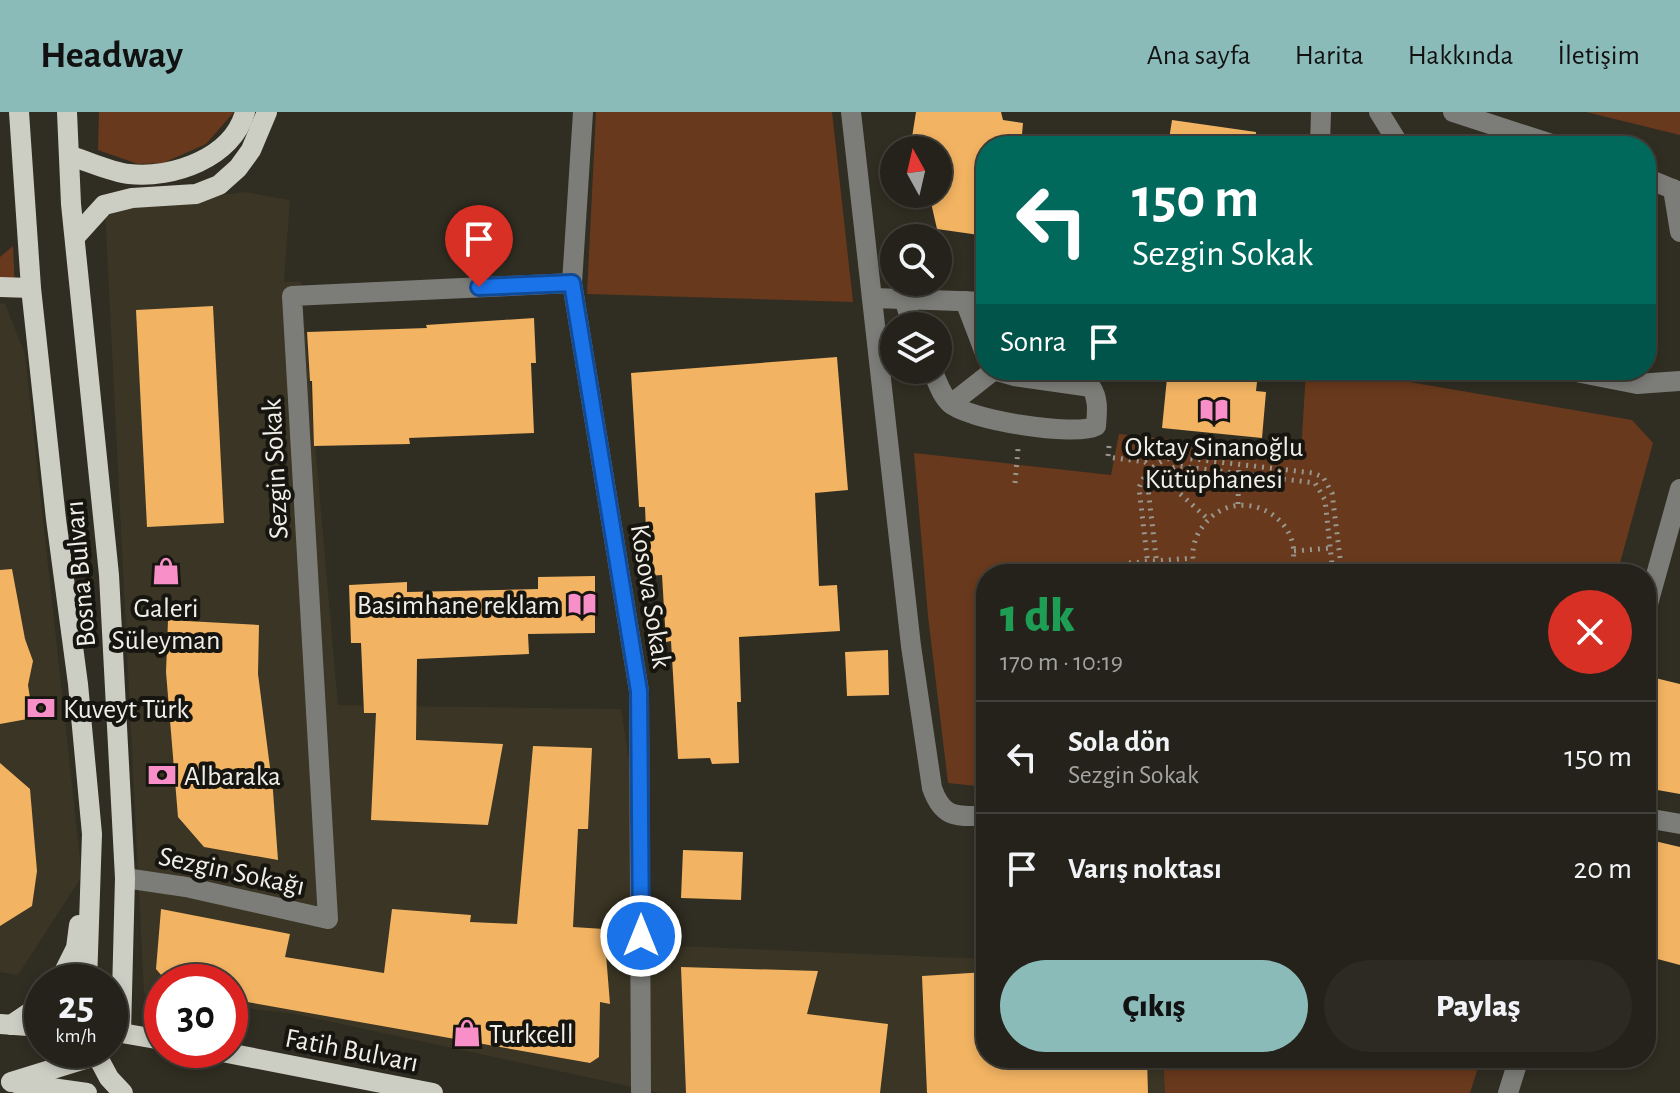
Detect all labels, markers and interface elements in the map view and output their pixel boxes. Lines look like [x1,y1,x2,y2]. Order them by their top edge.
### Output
text: Headway [40,37,183,75]
text: Ana sayfa [1147,42,1251,70]
text: Harita [1295,42,1364,70]
text: Hakkında [1408,42,1513,70]
text: İletişim [1557,42,1640,70]
north arrow [880,136,952,208]
map controls [880,136,952,384]
icon: left [1000,168,1104,272]
text: 150 m [1132,171,1259,227]
pin [445,205,513,287]
icon: arrive [457,217,501,261]
button: search [880,224,952,296]
text: Sezgin Sokak [1132,236,1313,272]
button: layers [880,312,952,384]
icon: arrive [1082,320,1126,364]
text: Sonra [1000,327,1066,357]
library icon: Oktay Sinanoğlu Kütüphanesi [1199,395,1229,425]
street label: Sezgin Sokak [258,398,294,540]
place label: Oktay Sinanoğlu Kütüphanesi [1125,434,1303,494]
street label: Bosna Bulvarı [61,499,101,648]
street label: Kosova Sokak [625,522,675,671]
shop icon: Galeri Süleyman [151,556,181,586]
library icon: Basimhane reklam [567,589,597,619]
button: close [1548,590,1632,674]
place label: Basimhane reklam [357,592,560,620]
text: 1 dk [1000,593,1075,641]
place label: Galeri Süleyman [112,595,220,655]
text: 170 m · 10:19 [1000,649,1123,675]
bank icon: Kuveyt Türk [26,693,56,723]
place label: Kuveyt Türk [63,696,189,724]
text: Sola dön [1068,727,1170,757]
icon: left [1000,735,1044,779]
text: 150 m [1564,742,1632,772]
bank icon: Albaraka [147,760,177,790]
text: Sezgin Sokak [1068,762,1199,788]
place label: Albaraka [184,763,281,791]
street label: Sezgin Sokağı [156,843,307,901]
icon: arrive [1000,847,1044,891]
text: Varış noktası [1068,854,1222,884]
text: 20 m [1574,854,1632,884]
position arrow [599,894,683,978]
button: Çıkış [1000,960,1308,1052]
button: Paylaş [1324,960,1632,1052]
speed limit sign: 30 [144,964,248,1068]
text: 25 [58,986,94,1026]
shop icon: Turkcell [452,1018,482,1048]
place label: Turkcell [489,1021,574,1049]
street label: Fatih Bulvarı [283,1024,421,1078]
text: km/h [55,1026,97,1046]

